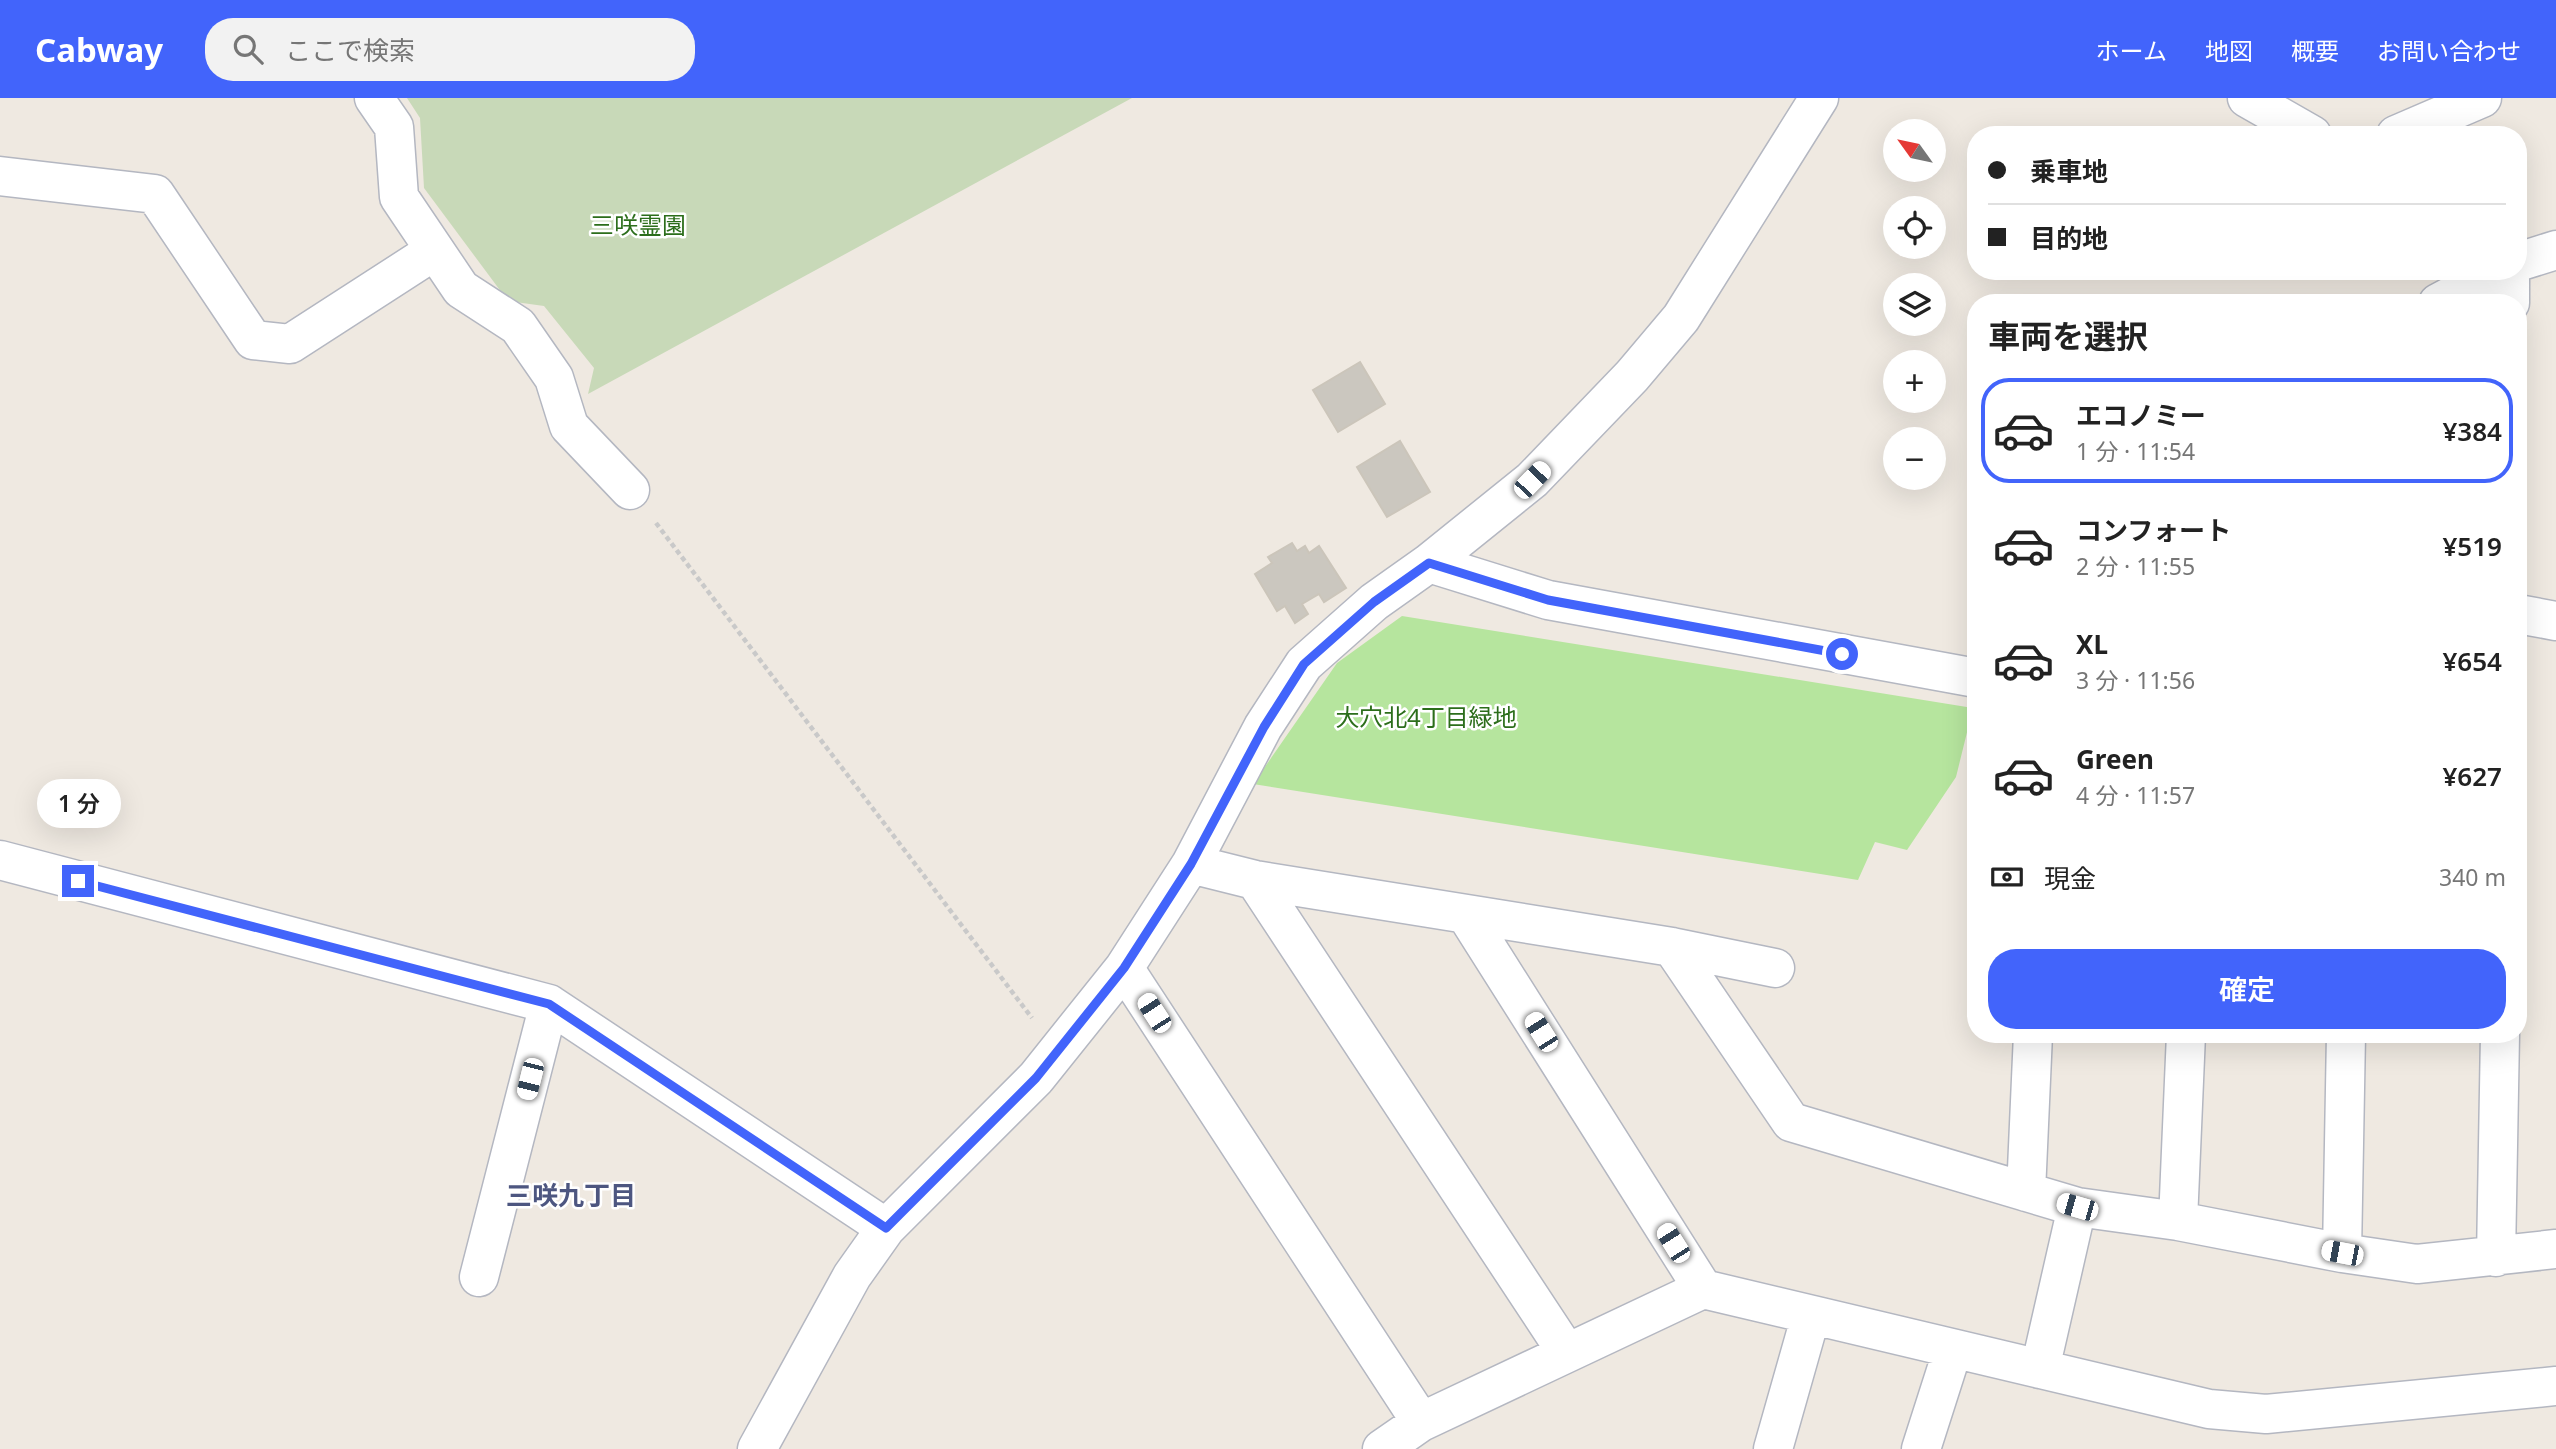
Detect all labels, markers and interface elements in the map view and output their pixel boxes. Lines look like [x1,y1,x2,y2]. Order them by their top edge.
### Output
search box [205,18,695,81]
text: Cabway [35,27,163,72]
icon: search [229,30,267,68]
text: ここで検索 [285,32,415,68]
text: ホーム [2096,34,2167,67]
text: 地図 [2205,34,2253,67]
text: 概要 [2291,34,2339,67]
text: お問い合わせ [2377,34,2521,67]
north arrow [1883,119,1946,182]
map controls [1883,119,1946,490]
text: 乗車地 [2030,153,2108,189]
button: locate [1883,196,1946,259]
park label: 三咲霊園 [590,208,686,241]
text: 目的地 [2030,220,2108,256]
button: layers [1883,273,1946,336]
text: 車両を選択 [1988,314,2148,357]
button: + [1883,350,1946,413]
text: エコノミー [2076,397,2206,433]
icon: car [1992,399,2055,462]
text: ¥384 [2443,413,2502,449]
button: − [1883,427,1946,490]
text: 1 分 · 11:54 [2076,435,2195,467]
car [1510,458,1555,502]
text: コンフォート [2076,512,2231,548]
icon: car [1992,514,2055,577]
text: ¥519 [2443,528,2502,564]
text: 2 分 · 11:55 [2076,550,2195,582]
text: XL [2076,626,2108,662]
icon: car [1992,629,2055,692]
route start [1826,638,1858,670]
text: ¥654 [2443,643,2502,679]
text: 3 分 · 11:56 [2076,664,2195,696]
park label: 大穴北4丁目緑地 [1335,700,1517,733]
text: Green [2076,741,2154,777]
icon: car [1992,744,2055,807]
text: ¥627 [2443,758,2502,794]
text: 4 分 · 11:57 [2076,779,2195,811]
callout: 1 分 [36,780,120,828]
text: 1 分 [58,787,100,819]
icon: cash [1988,858,2026,896]
text: 現金 [2044,860,2096,896]
text: 340 m [2439,861,2506,893]
route end [62,865,94,897]
button: 確定 [1988,949,2506,1029]
car [1134,990,1175,1036]
car [1521,1009,1562,1055]
car [515,1056,546,1102]
district label: 三咲九丁目 [506,1177,636,1213]
car [2054,1191,2101,1223]
car [1653,1220,1694,1266]
car [2320,1239,2365,1267]

